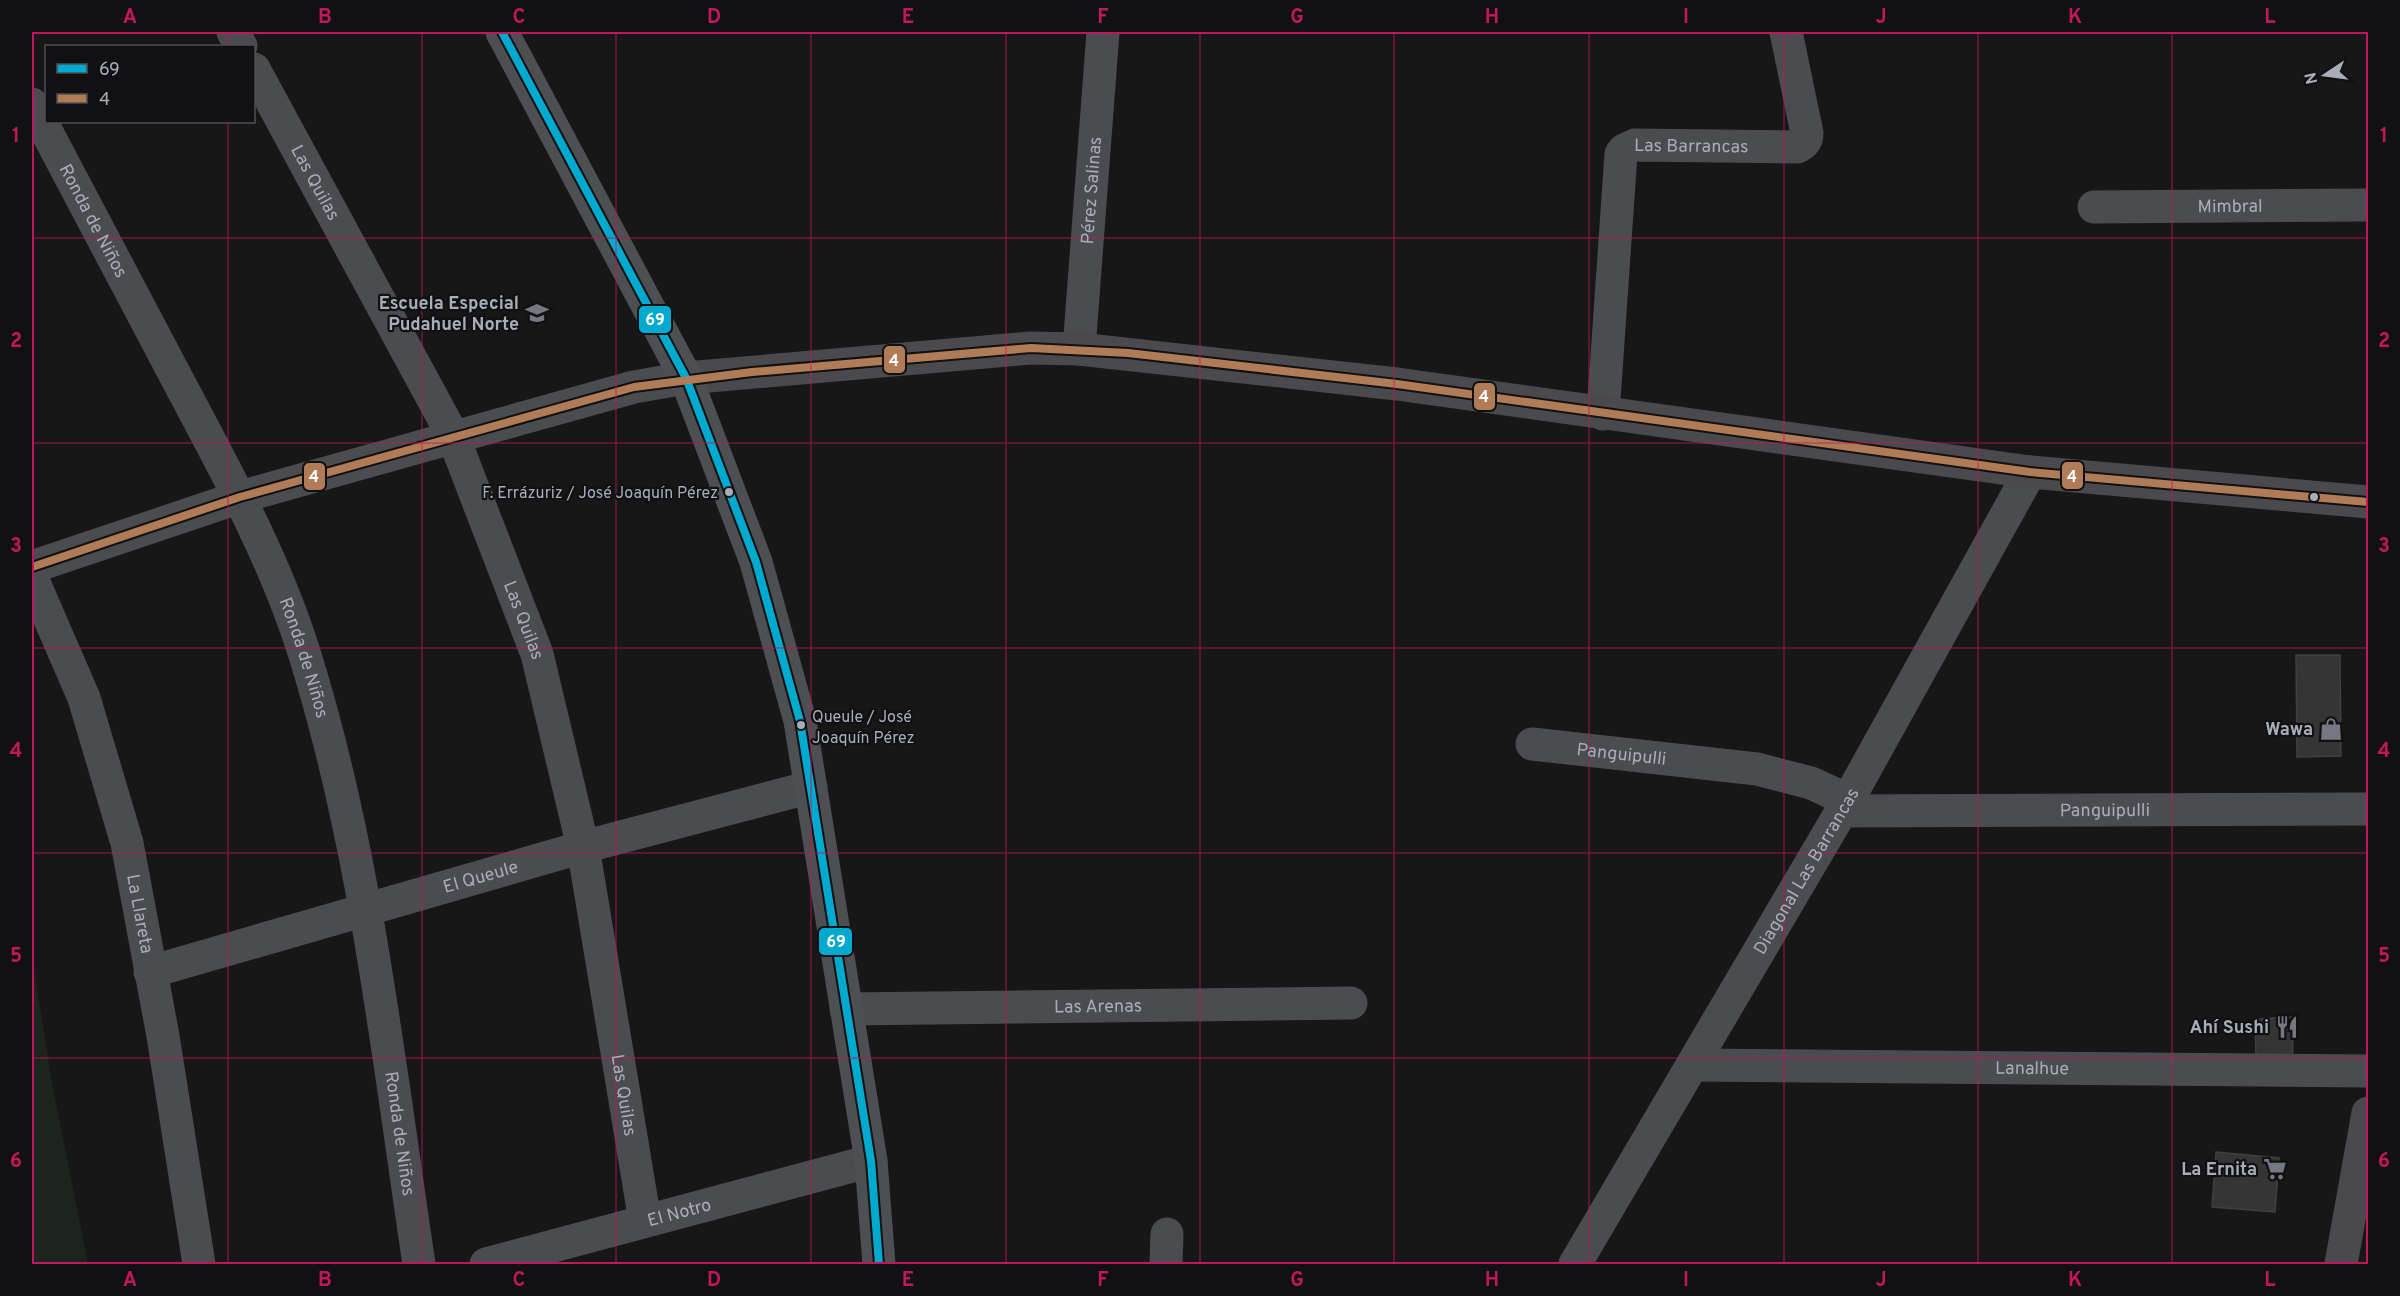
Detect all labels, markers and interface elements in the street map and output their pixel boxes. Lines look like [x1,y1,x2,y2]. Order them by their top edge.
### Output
text: A [123,5,137,31]
text: B [318,5,332,31]
text: C [513,5,525,31]
text: D [707,5,721,31]
text: E [902,5,914,31]
text: F [1097,5,1109,31]
text: G [1290,5,1304,31]
text: H [1485,5,1499,31]
text: I [1683,5,1689,31]
text: J [1875,5,1887,31]
text: K [2068,5,2082,31]
text: L [2264,5,2276,31]
legend [45,45,255,123]
north arrow [2295,45,2355,105]
text: 69 [99,59,120,82]
text: N [2301,70,2323,86]
text: 4 [99,89,110,112]
text: 1 [12,124,20,150]
text: 1 [2380,124,2388,150]
street label: Las Barrancas [1634,135,1749,159]
street label: Pérez Salinas [1077,136,1108,245]
street label: Las Quilas [284,141,344,225]
street label: Ronda de Niños [53,161,132,282]
street label: Mimbral [2197,196,2263,219]
place label: Escuela Especial Pudahuel Norte [379,293,519,337]
school or university icon: Escuela Especial Pudahuel Norte [524,300,550,326]
line badge: 69 [638,305,672,334]
text: 69 [645,311,665,331]
text: 2 [10,329,22,355]
text: 2 [2378,329,2390,355]
line badge: 4 [883,345,906,374]
text: 4 [889,352,899,372]
line badge: 4 [1473,382,1496,411]
text: 4 [1479,388,1489,408]
line badge: 4 [2061,461,2084,490]
line badge: 4 [303,462,326,491]
text: 4 [309,468,319,488]
text: 4 [2067,468,2077,488]
place label: F. Errázuriz / José Joaquín Pérez [482,484,718,504]
marker: F. Errázuriz / José Joaquín Pérez [723,486,735,498]
unlabelled marker [2308,491,2320,503]
text: 3 [10,534,22,560]
text: 3 [2378,534,2390,560]
street label: Las Quilas [497,578,548,662]
street label: Ronda de Niños [273,594,333,721]
place label: Queule / José Joaquín Pérez [812,708,914,749]
shop icon: Wawa [2318,716,2344,742]
marker: Queule / José Joaquín Pérez [795,719,807,731]
place label: Wawa [2265,719,2313,742]
text: 4 [10,739,22,765]
street label: Panguipulli [1575,739,1667,772]
text: 4 [2378,739,2390,765]
street label: Diagonal Las Barrancas [1750,784,1865,959]
street label: Panguipulli [2060,800,2150,823]
street label: El Queule [441,856,521,900]
street label: La Llareta [120,872,157,956]
line badge: 69 [818,927,853,956]
text: 69 [826,933,846,953]
text: 5 [10,944,22,970]
text: 5 [2378,944,2390,970]
street label: Las Arenas [1054,995,1142,1020]
restaurant icon: Ahí Sushi [2274,1014,2300,1040]
place label: Ahí Sushi [2190,1017,2269,1040]
street label: Las Quilas [605,1053,641,1138]
street label: Lanalhue [1995,1058,2069,1081]
street label: Ronda de Niños [378,1070,419,1198]
text: 6 [10,1149,22,1175]
text: 6 [2378,1149,2390,1175]
supermarket icon: La Ernita [2262,1156,2288,1182]
place label: La Ernita [2181,1159,2257,1182]
street label: El Notro [645,1194,714,1233]
text: A [123,1268,137,1294]
text: B [318,1268,332,1294]
text: C [513,1268,525,1294]
text: D [707,1268,721,1294]
text: E [902,1268,914,1294]
text: F [1097,1268,1109,1294]
text: G [1290,1268,1304,1294]
text: H [1485,1268,1499,1294]
text: I [1683,1268,1689,1294]
text: J [1875,1268,1887,1294]
text: K [2068,1268,2082,1294]
text: L [2264,1268,2276,1294]

